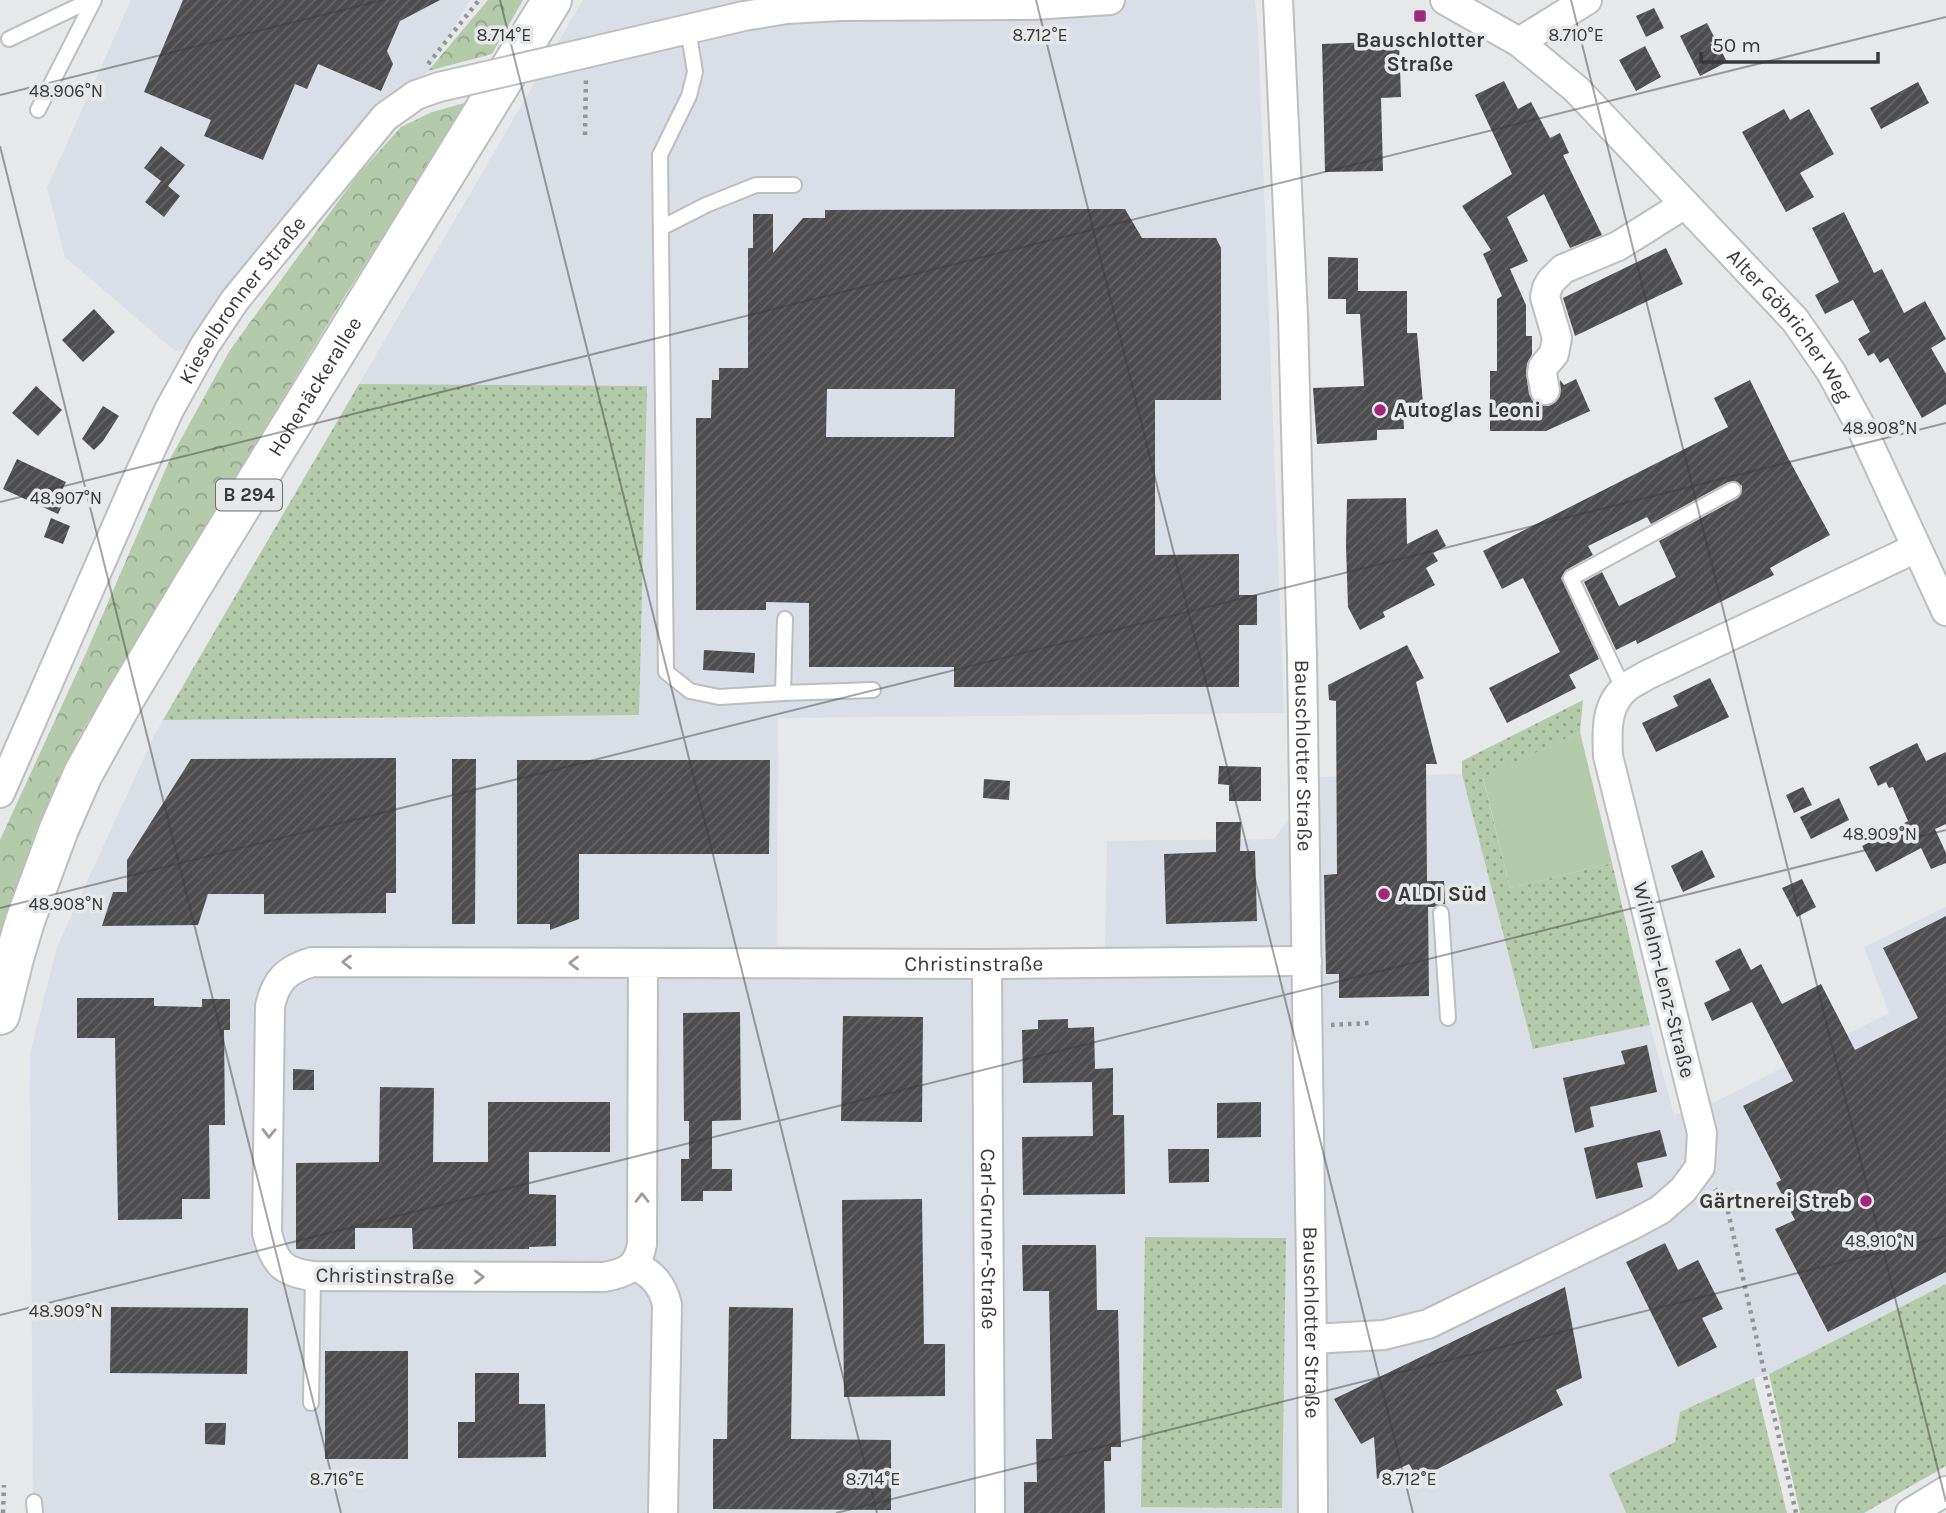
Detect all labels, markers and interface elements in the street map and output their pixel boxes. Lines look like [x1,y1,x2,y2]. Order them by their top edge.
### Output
marker: Bauschlotter Straße [1412,8,1428,24]
scale bar [1701,21,1878,65]
text: 8.714°E [477,24,531,46]
text: 8.712°E [1012,24,1068,46]
text: 8.710°E [1548,24,1604,46]
place label: Bauschlotter Straße [1356,28,1485,76]
text: 50 m [1712,33,1761,57]
text: 48.906°N [29,80,103,102]
street label: Kieselbronner Straße [174,211,311,388]
street label: Alter Göbricher Weg [1722,244,1857,406]
street label: Hohenäckerallee [263,312,367,461]
place label: Autoglas Leoni [1394,398,1541,422]
marker: Autoglas Leoni [1372,402,1388,418]
text: 48.908°N [1843,417,1917,439]
road number: B 294 [216,480,282,510]
text: 48.907°N [30,487,102,509]
street label: Bauschlotter Straße [1290,659,1317,852]
text: 48.909°N [1843,823,1917,845]
street label: Wilhelm-Lenz-Straße [1628,879,1700,1081]
place label: ALDI Süd [1398,882,1487,906]
marker: ALDI Süd [1376,886,1392,902]
text: 48.908°N [29,893,103,915]
street label: Christinstraße [904,951,1043,976]
one-way arrow [341,954,352,970]
one-way arrow [569,955,579,971]
one-way arrow [261,1128,276,1139]
street label: Carl-Gruner-Straße [976,1148,1001,1330]
place label: Gärtnerei Streb [1699,1189,1852,1213]
one-way arrow [634,1192,650,1202]
marker: Gärtnerei Streb [1858,1193,1874,1209]
street label: Bauschlotter Straße [1298,1226,1324,1418]
text: 48.910°N [1845,1230,1915,1252]
street label: Christinstraße [315,1263,455,1289]
one-way arrow [474,1269,485,1285]
text: 48.909°N [29,1300,103,1322]
text: 8.716°E [309,1468,365,1490]
text: 8.714°E [846,1468,900,1490]
text: 8.712°E [1381,1468,1437,1490]

